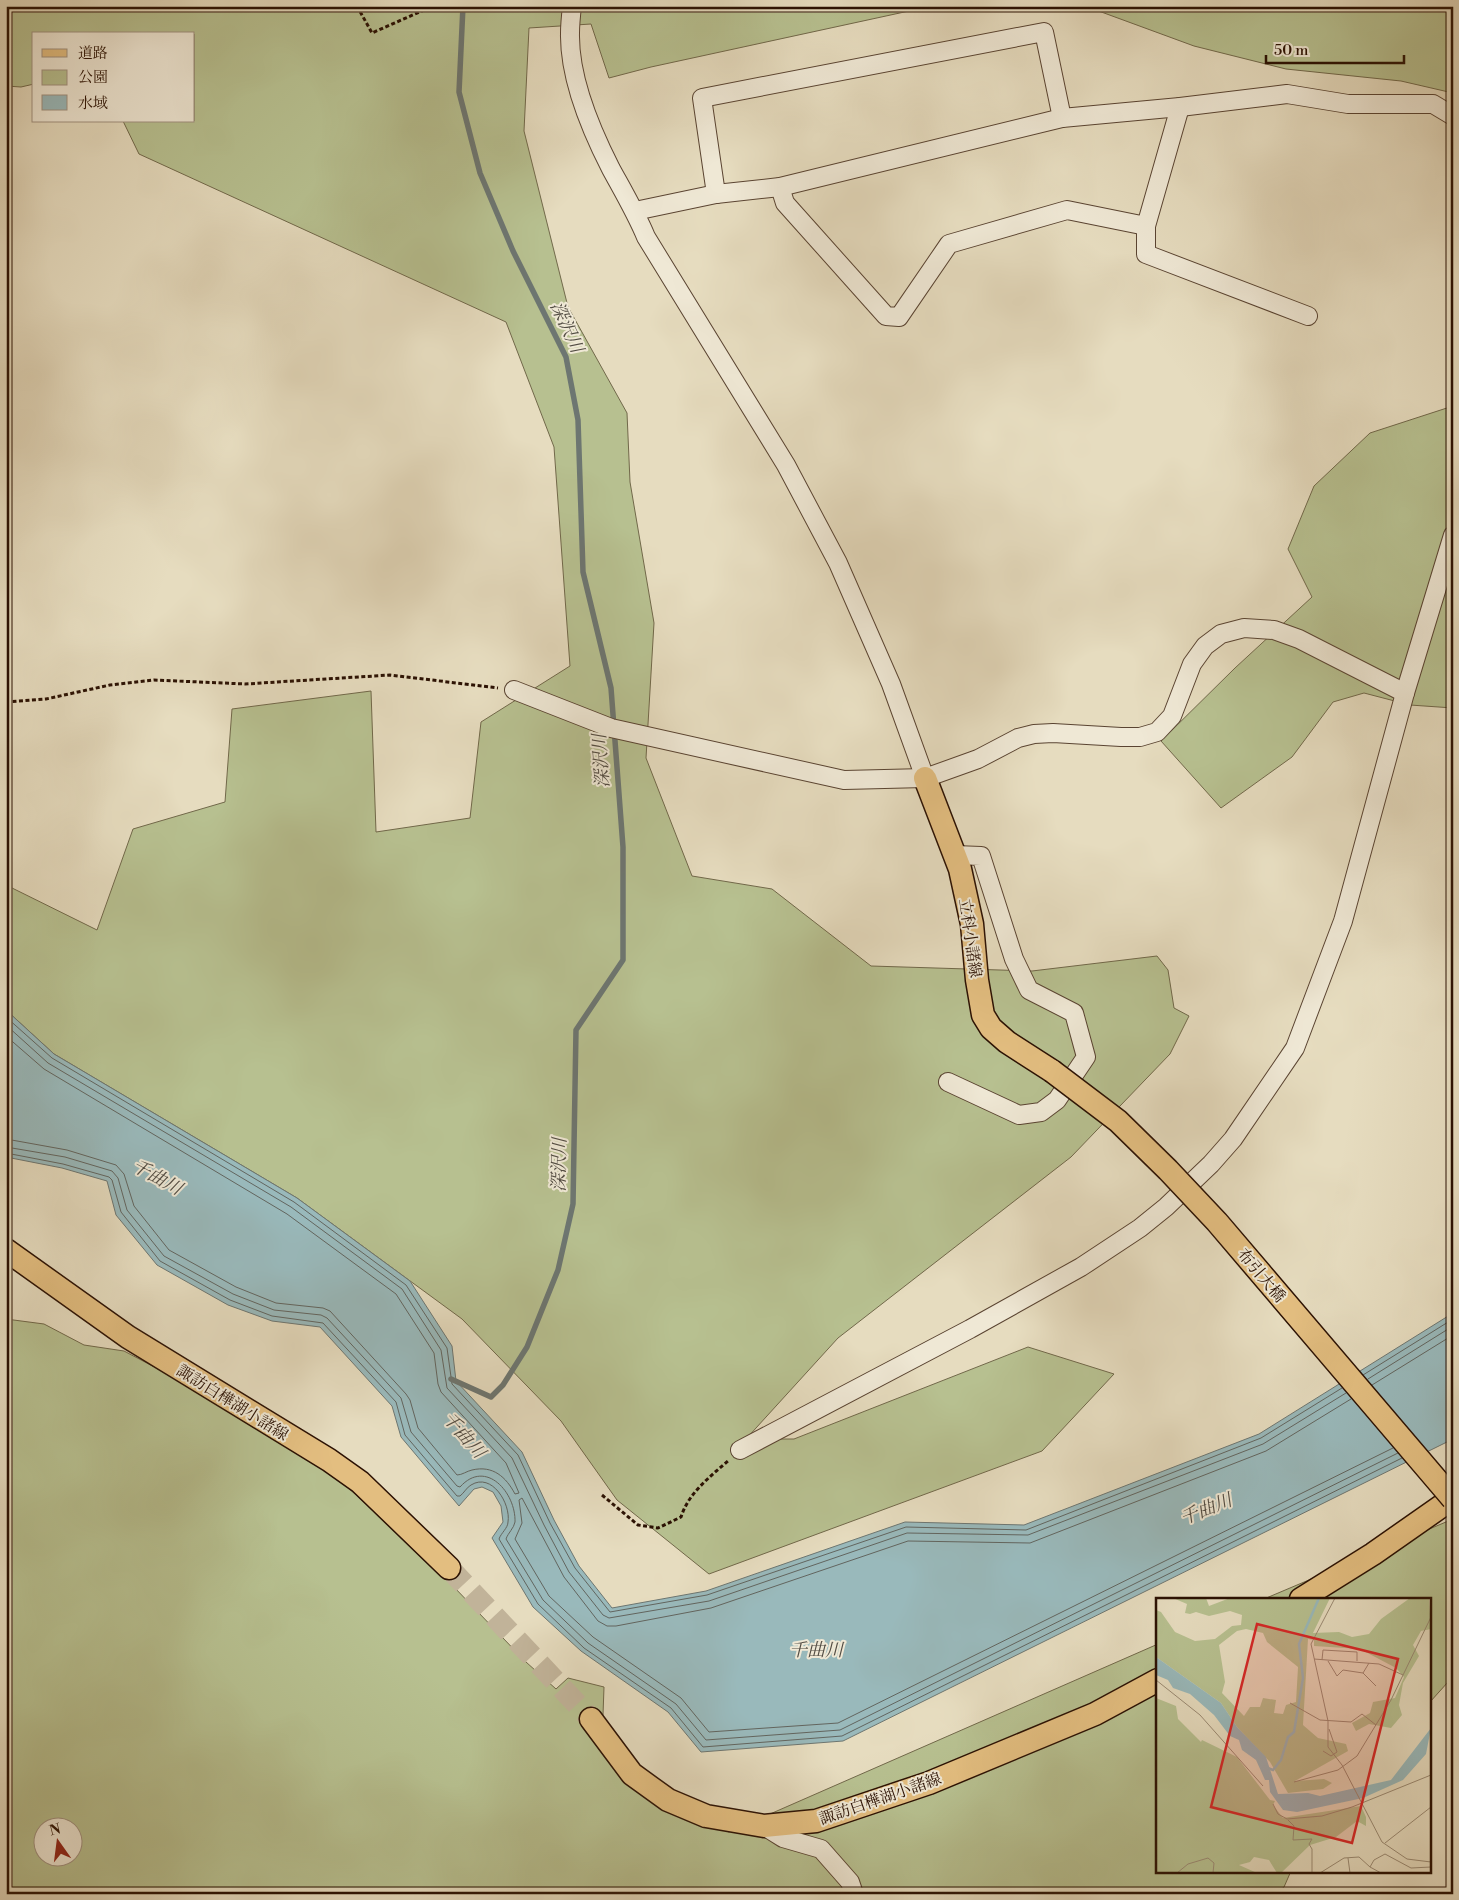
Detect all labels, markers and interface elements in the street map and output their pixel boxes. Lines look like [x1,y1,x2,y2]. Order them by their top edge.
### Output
legend [32,32,195,122]
scale bar [1266,32,1404,64]
text: 50 m [1274,41,1308,60]
text: 道路 [78,44,108,63]
text: 公園 [78,68,108,87]
text: 水域 [78,94,108,113]
water label: 深沢川 [545,298,589,358]
water label: 深沢川 [588,731,615,789]
street label: 立科小諸線 [955,897,985,979]
water label: 深沢川 [548,1136,572,1192]
water label: 千曲川 [128,1154,188,1202]
street label: 布引大橋 [1233,1245,1289,1307]
street label: 諏訪白樺湖小諸線 [173,1360,292,1445]
water label: 千曲川 [437,1407,491,1465]
water label: 千曲川 [1177,1488,1237,1530]
inset map [1156,1598,1432,1872]
water label: 千曲川 [789,1639,845,1662]
street label: 諏訪白樺湖小諸線 [817,1769,944,1829]
north arrow [32,1818,82,1868]
text: N [48,1820,63,1840]

